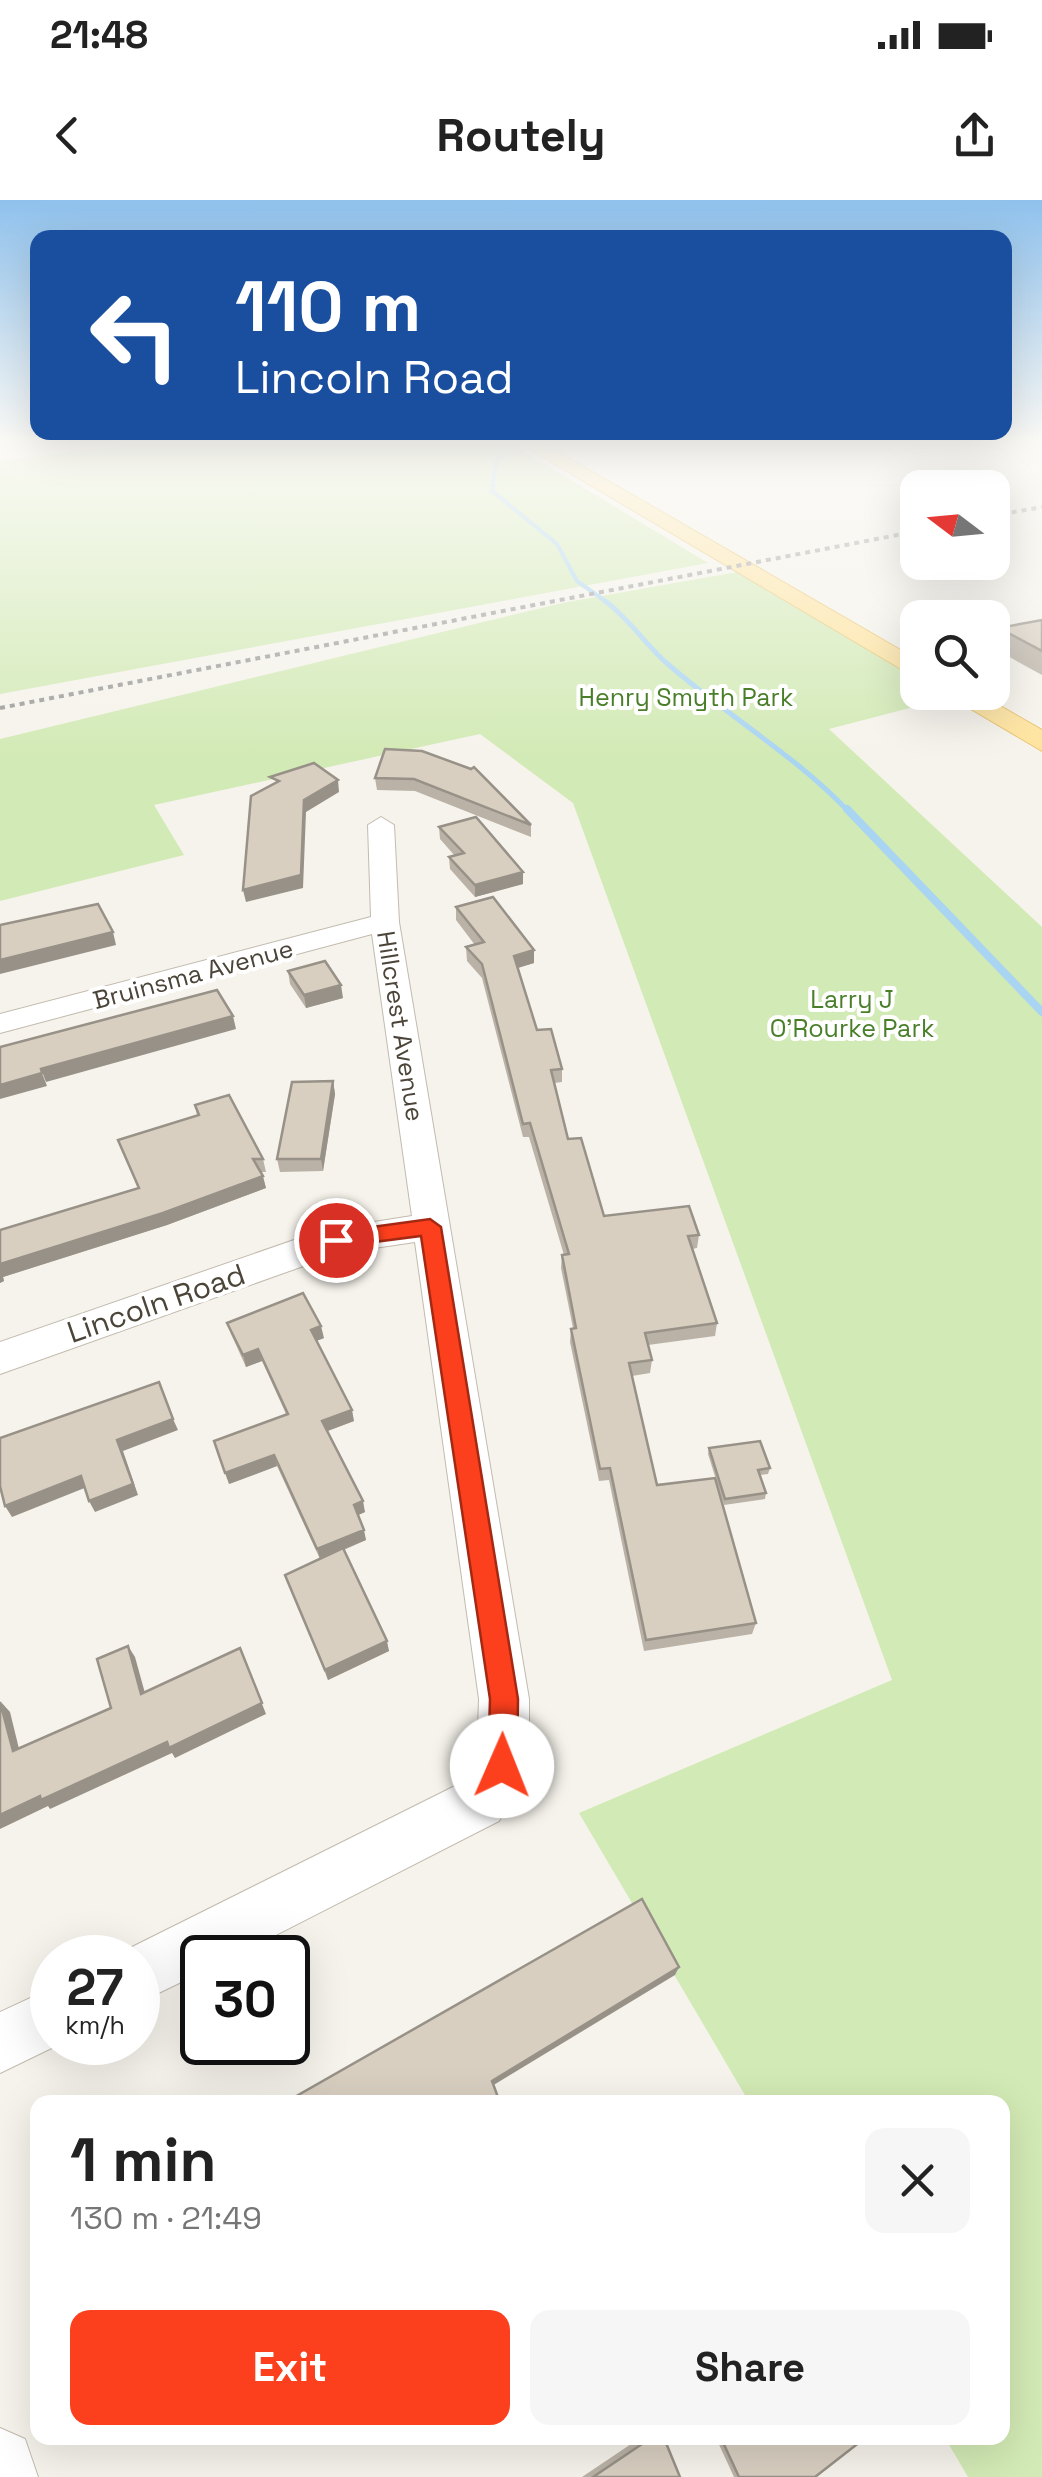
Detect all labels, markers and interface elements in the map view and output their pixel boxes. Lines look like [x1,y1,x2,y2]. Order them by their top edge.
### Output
text: 21:48 [50,11,148,59]
text: Routely [436,107,606,164]
icon: back [40,108,95,163]
icon: share [947,108,1002,163]
text: 110 m [235,262,421,351]
icon: left [70,270,200,400]
text: Lincoln Road [235,349,514,406]
north arrow [900,470,1010,580]
map controls [900,470,1010,710]
button: search [900,600,1010,710]
park label: Henry Smyth Park [579,681,793,713]
street label: Hillcrest Avenue [370,929,432,1123]
street label: Bruinsma Avenue [89,932,297,1016]
park label: Larry J O'Rourke Park [770,983,934,1044]
pin [294,1198,379,1283]
icon: arrive [309,1213,364,1268]
street label: Lincoln Road [62,1254,250,1352]
position arrow [450,1714,554,1818]
speed limit sign: 30 [180,1935,310,2065]
text: 27 [67,1956,123,2020]
text: km/h [65,2009,125,2041]
text: 1 min [70,2122,217,2199]
button: close [865,2128,970,2233]
text: 130 m · 21:49 [70,2198,262,2238]
button: Exit [70,2310,510,2425]
button: Share [530,2310,970,2425]

